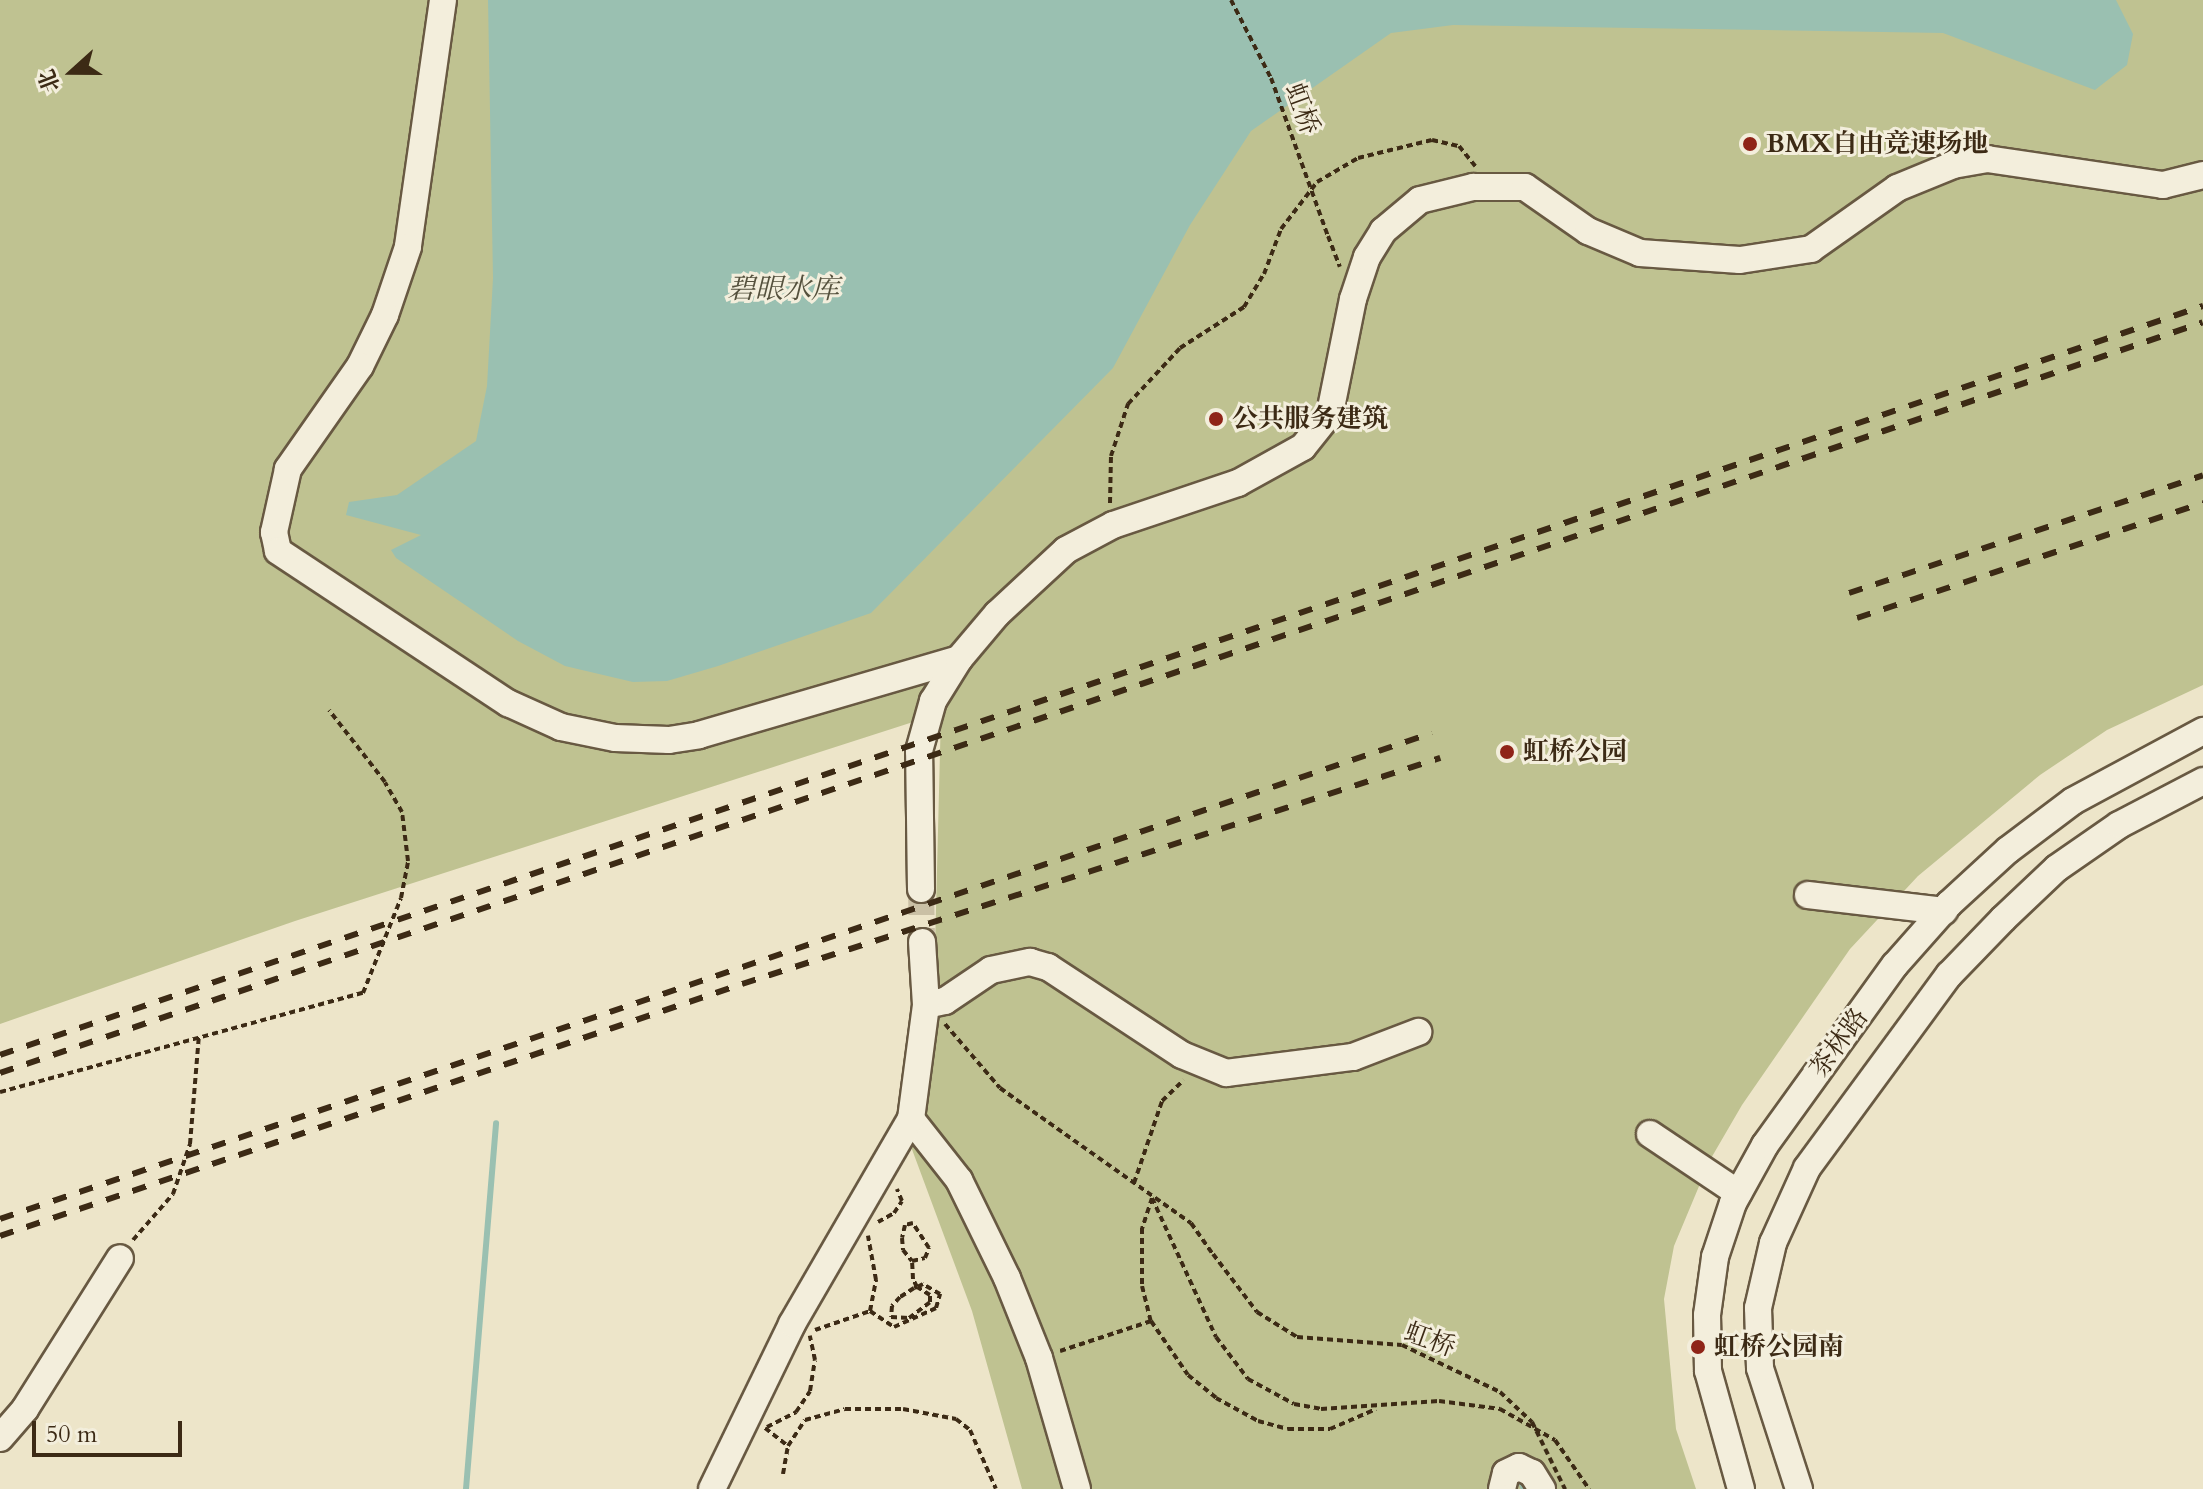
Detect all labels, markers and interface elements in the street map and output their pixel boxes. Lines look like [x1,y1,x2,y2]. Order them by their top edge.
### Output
north arrow [32,32,112,112]
text: 北 [32,65,68,96]
street label: 虹桥 [1278,79,1326,139]
place label: BMX自由竞速场地 [1766,128,1988,160]
marker: BMX自由竞速场地 [1741,135,1759,153]
water label: 碧眼水库 [727,272,839,306]
place label: 公共服务建筑 [1232,403,1388,435]
marker: 公共服务建筑 [1207,410,1225,428]
place label: 虹桥公园 [1523,736,1627,768]
marker: 虹桥公园 [1498,743,1516,761]
street label: 茶林路 [1803,1002,1875,1084]
street label: 虹桥 [1400,1316,1460,1364]
place label: 虹桥公园南 [1714,1331,1844,1363]
marker: 虹桥公园南 [1689,1338,1707,1356]
scale bar [36,1405,186,1455]
text: 50 m [46,1418,97,1451]

